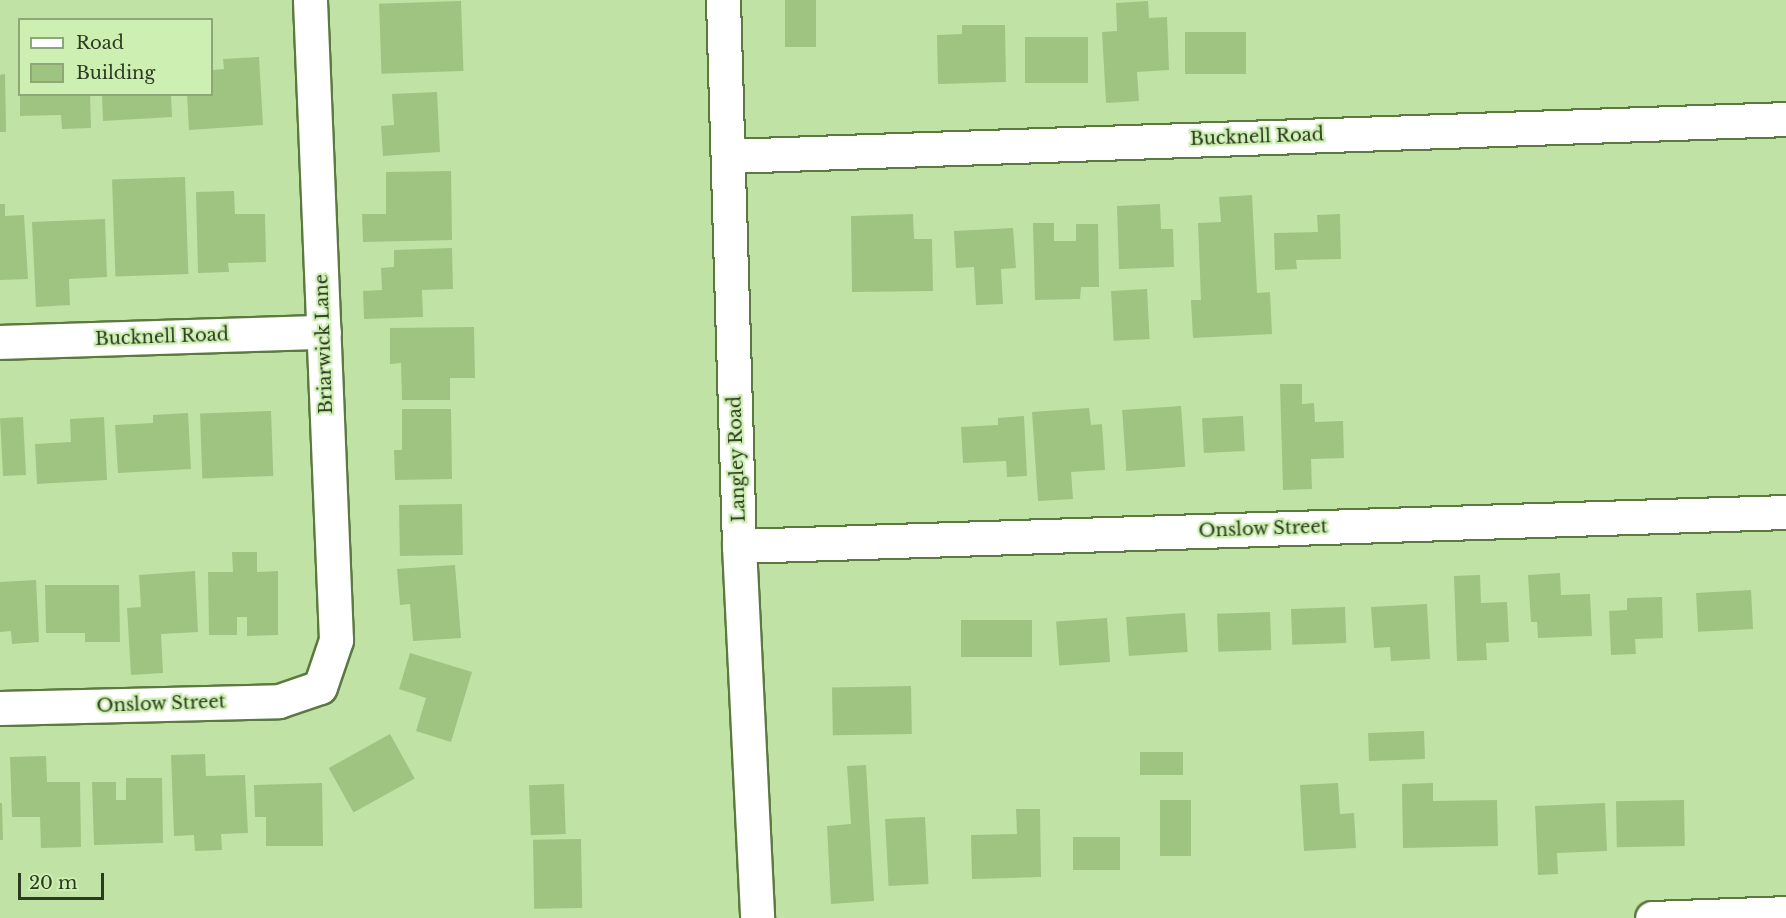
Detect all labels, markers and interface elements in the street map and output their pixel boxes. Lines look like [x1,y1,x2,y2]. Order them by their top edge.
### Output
legend [18,18,213,96]
text: Road [76,32,124,54]
text: Building [76,62,155,84]
street label: Bucknell Road [1190,124,1324,150]
street label: Briarwick Lane [311,274,337,414]
street label: Bucknell Road [95,324,229,350]
street label: Langley Road [724,395,750,523]
street label: Onslow Street [1198,516,1328,542]
street label: Onslow Street [96,691,226,717]
scale bar [21,861,106,899]
text: 20 m [29,872,77,894]

